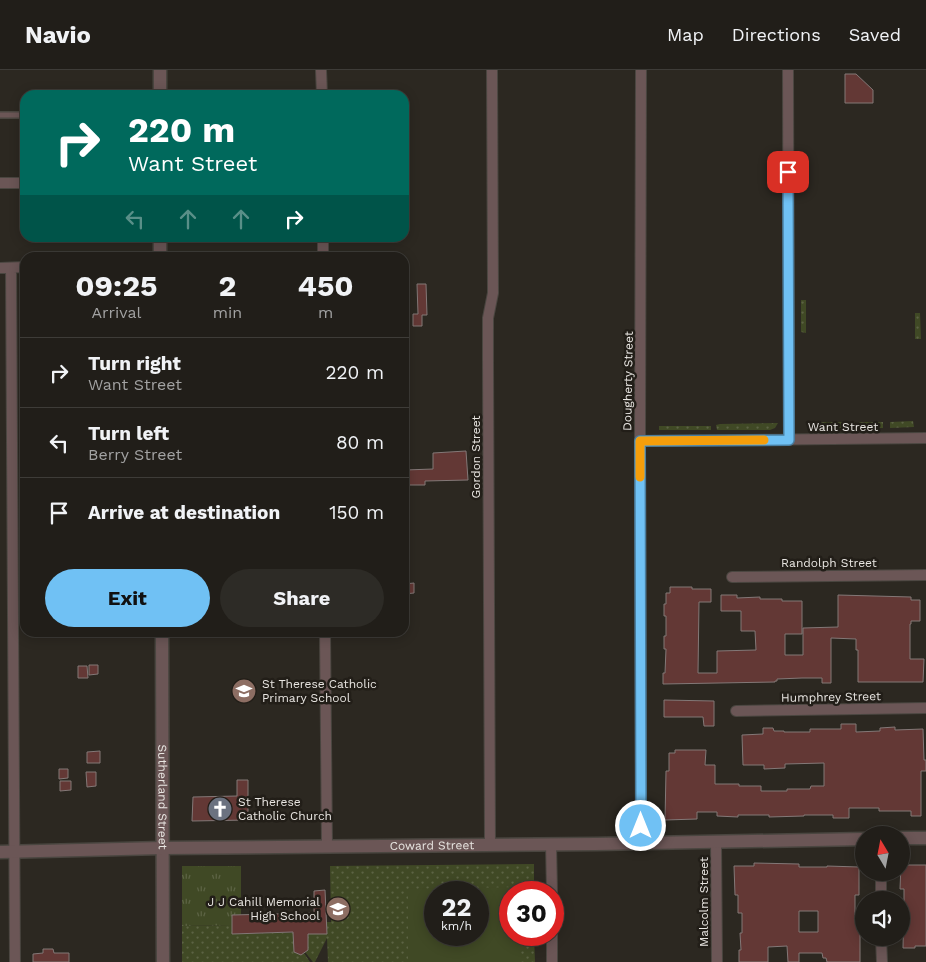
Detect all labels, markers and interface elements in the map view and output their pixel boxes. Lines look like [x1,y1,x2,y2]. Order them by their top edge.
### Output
text: Navio [25,21,91,49]
text: Map [667,24,704,45]
text: Directions [732,24,821,45]
text: Saved [849,24,901,45]
text: 220 m [128,109,235,151]
icon: right [45,110,110,175]
text: Want Street [128,151,257,176]
pin [767,151,809,193]
icon: arrive [774,158,802,186]
icon: left [121,205,149,233]
icon: ahead [174,205,202,233]
icon: ahead [227,205,255,233]
icon: right [280,205,308,233]
text: 09:25 [75,268,158,303]
text: 2 [219,268,236,303]
text: 450 [298,268,354,303]
text: Arrival [91,303,141,322]
text: min [213,303,242,322]
text: m [318,303,333,322]
street label: Dougherty Street [620,331,636,431]
text: Turn right [88,352,181,375]
icon: right [45,359,73,387]
text: 220 m [325,361,384,384]
text: Want Street [88,375,182,394]
street label: Gordon Street [469,416,483,498]
street label: Want Street [808,420,878,434]
text: Turn left [88,422,169,445]
icon: left [45,429,73,457]
text: 80 m [336,431,384,454]
text: Berry Street [88,445,182,464]
icon: arrive [45,499,73,527]
text: Arrive at destination [88,501,280,524]
text: 150 m [329,501,384,524]
street label: Randolph Street [781,556,877,570]
button: Exit [45,569,210,627]
button: Share [220,569,384,627]
place label: St Therese Catholic Primary School [262,677,377,705]
school or university icon: St Therese Catholic Primary School [231,678,257,704]
street label: Humphrey Street [781,689,881,705]
street label: Sutherland Street [155,744,170,850]
place label: St Therese Catholic Church [238,795,332,823]
church icon: St Therese Catholic Church [207,796,233,822]
position arrow [614,799,666,851]
north arrow [855,826,910,881]
map controls [855,826,910,946]
street label: Coward Street [390,838,474,853]
street label: Malcolm Street [697,857,711,947]
speed limit sign: 30 [499,881,564,946]
button: sound [855,891,910,946]
text: 22 [442,893,471,922]
place label: J J Cahill Memorial High School [208,895,320,923]
school or university icon: J J Cahill Memorial High School [325,896,351,922]
text: km/h [441,919,472,933]

